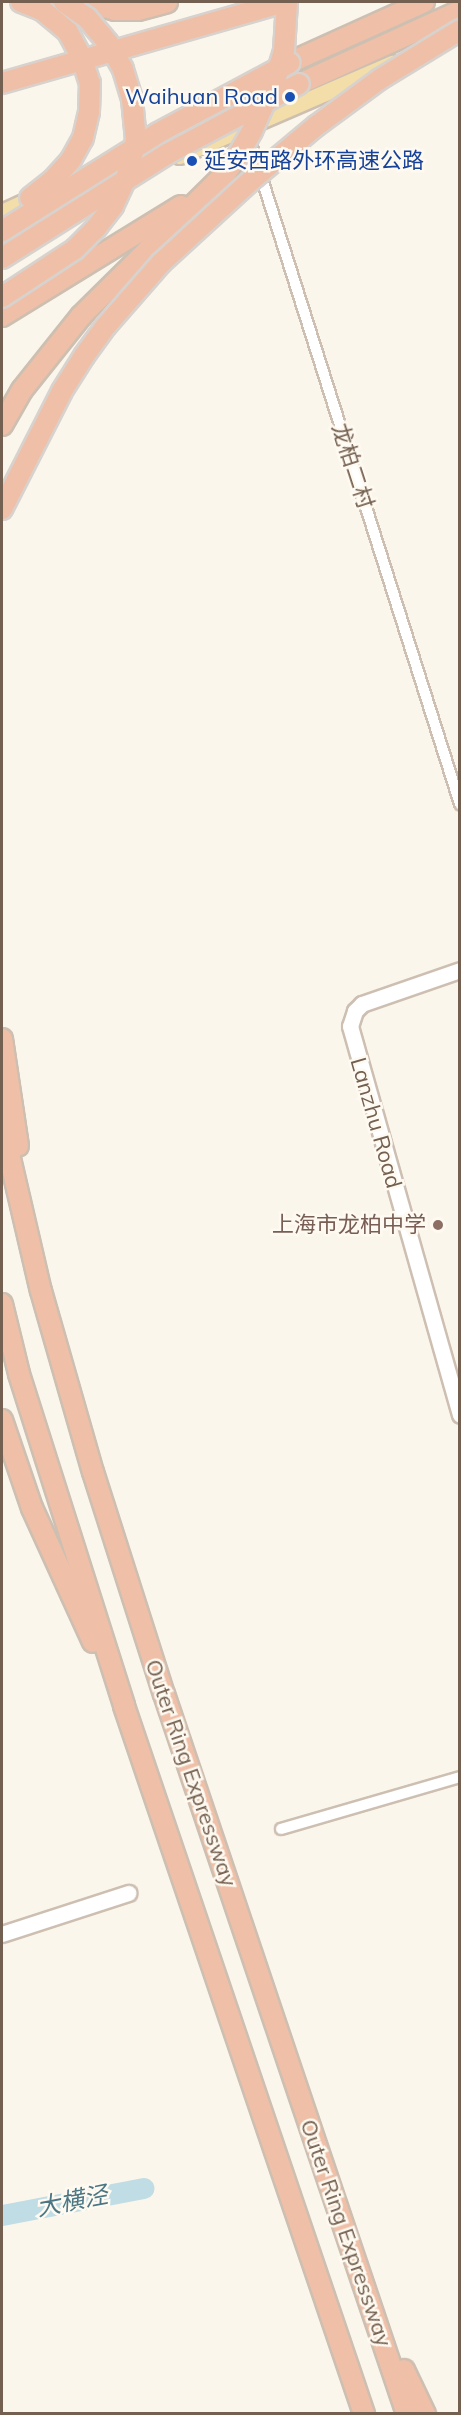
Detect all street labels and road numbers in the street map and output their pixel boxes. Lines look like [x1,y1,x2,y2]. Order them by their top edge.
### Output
street label: 龙柏二村 [327,420,379,512]
street label: Lanzhu Road [345,1055,407,1191]
street label: Outer Ring Expressway [140,1656,242,1890]
street label: Outer Ring Expressway [295,2116,397,2350]

